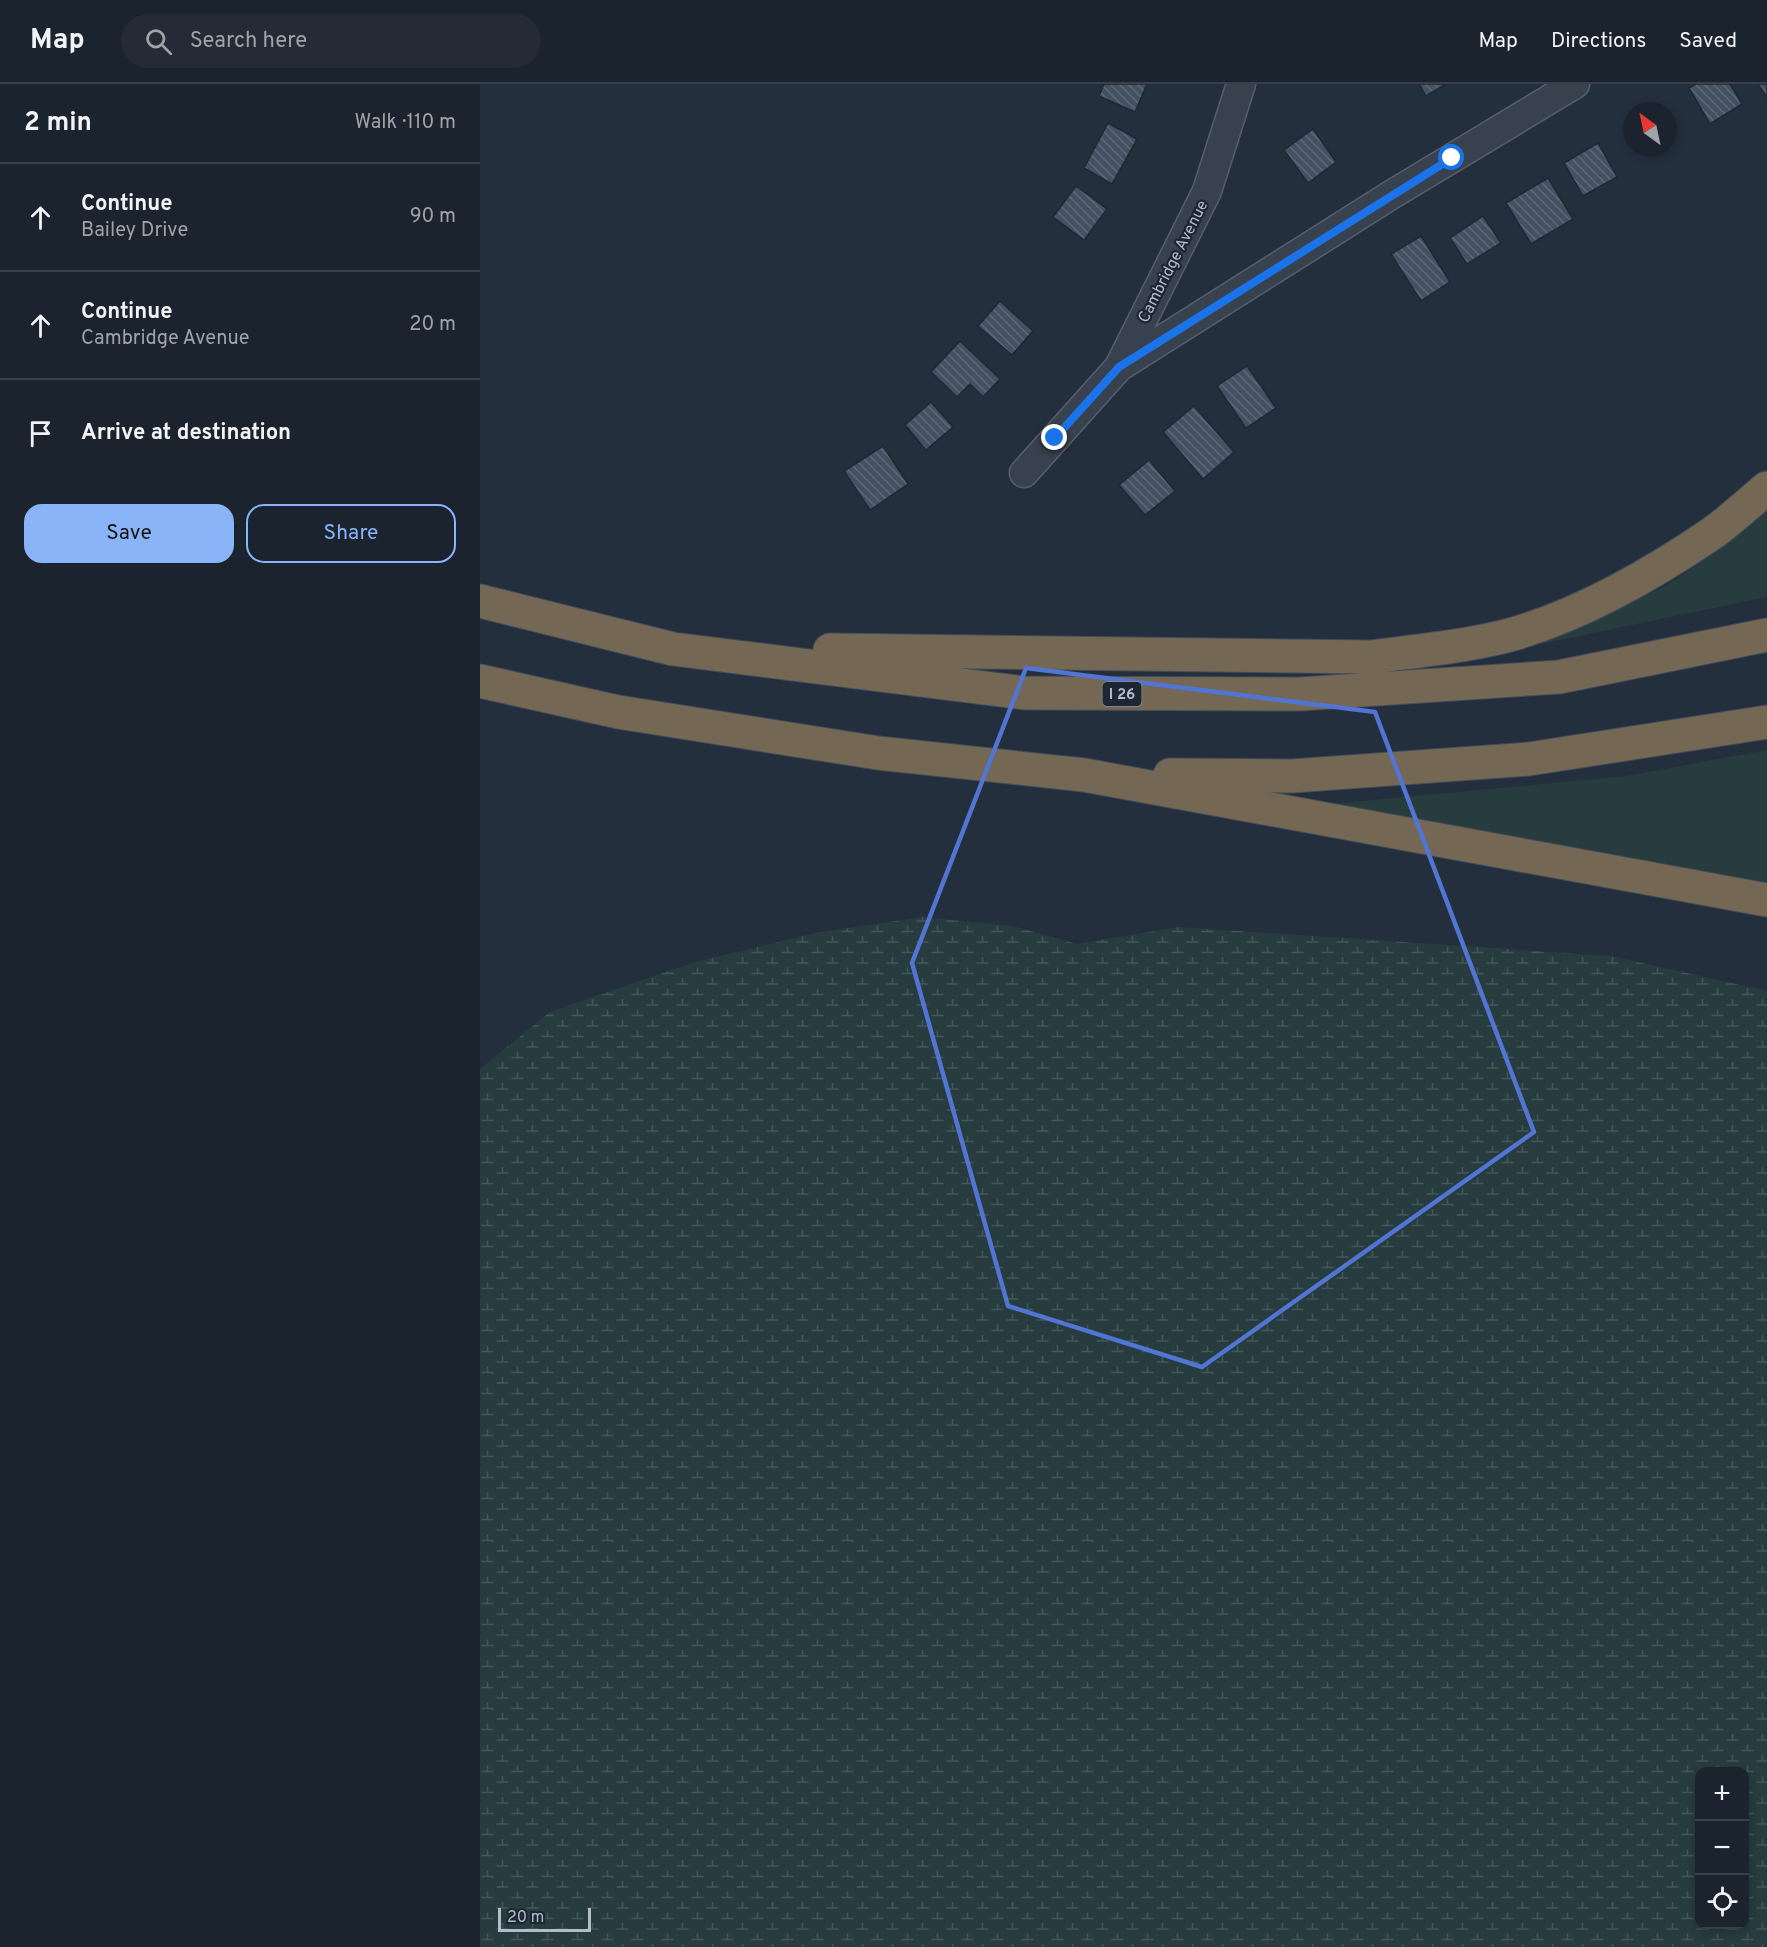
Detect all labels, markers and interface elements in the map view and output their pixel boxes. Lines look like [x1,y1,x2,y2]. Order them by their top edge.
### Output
search box [121,14,541,68]
text: Map [30,23,85,59]
icon: search [142,25,175,58]
text: Search here [190,28,307,55]
text: Map [1478,28,1518,55]
text: Directions [1551,28,1646,55]
text: Saved [1679,28,1737,55]
north arrow [1623,102,1677,156]
text: 2 min [24,107,92,140]
text: Walk · 110 m [355,110,456,136]
route start [1438,144,1464,170]
text: Continue [81,191,172,218]
street label: Cambridge Avenue [1134,197,1213,327]
icon: ahead [24,201,57,234]
text: 90 m [410,204,456,230]
text: Bailey Drive [81,218,188,244]
text: Continue [81,299,172,326]
icon: ahead [24,309,57,342]
text: 20 m [409,312,456,338]
text: Cambridge Avenue [81,326,249,352]
icon: arrive [24,417,57,450]
text: Arrive at destination [81,420,291,447]
route end [1041,424,1067,450]
button: Save [24,504,234,563]
button: Share [246,504,456,563]
road number: I 26 [1102,682,1142,706]
map controls [1695,1767,1749,1929]
button: + [1695,1767,1749,1821]
button: − [1695,1821,1749,1875]
button: locate [1695,1875,1749,1929]
scale bar [498,1905,591,1932]
text: 20 m [507,1908,544,1928]

